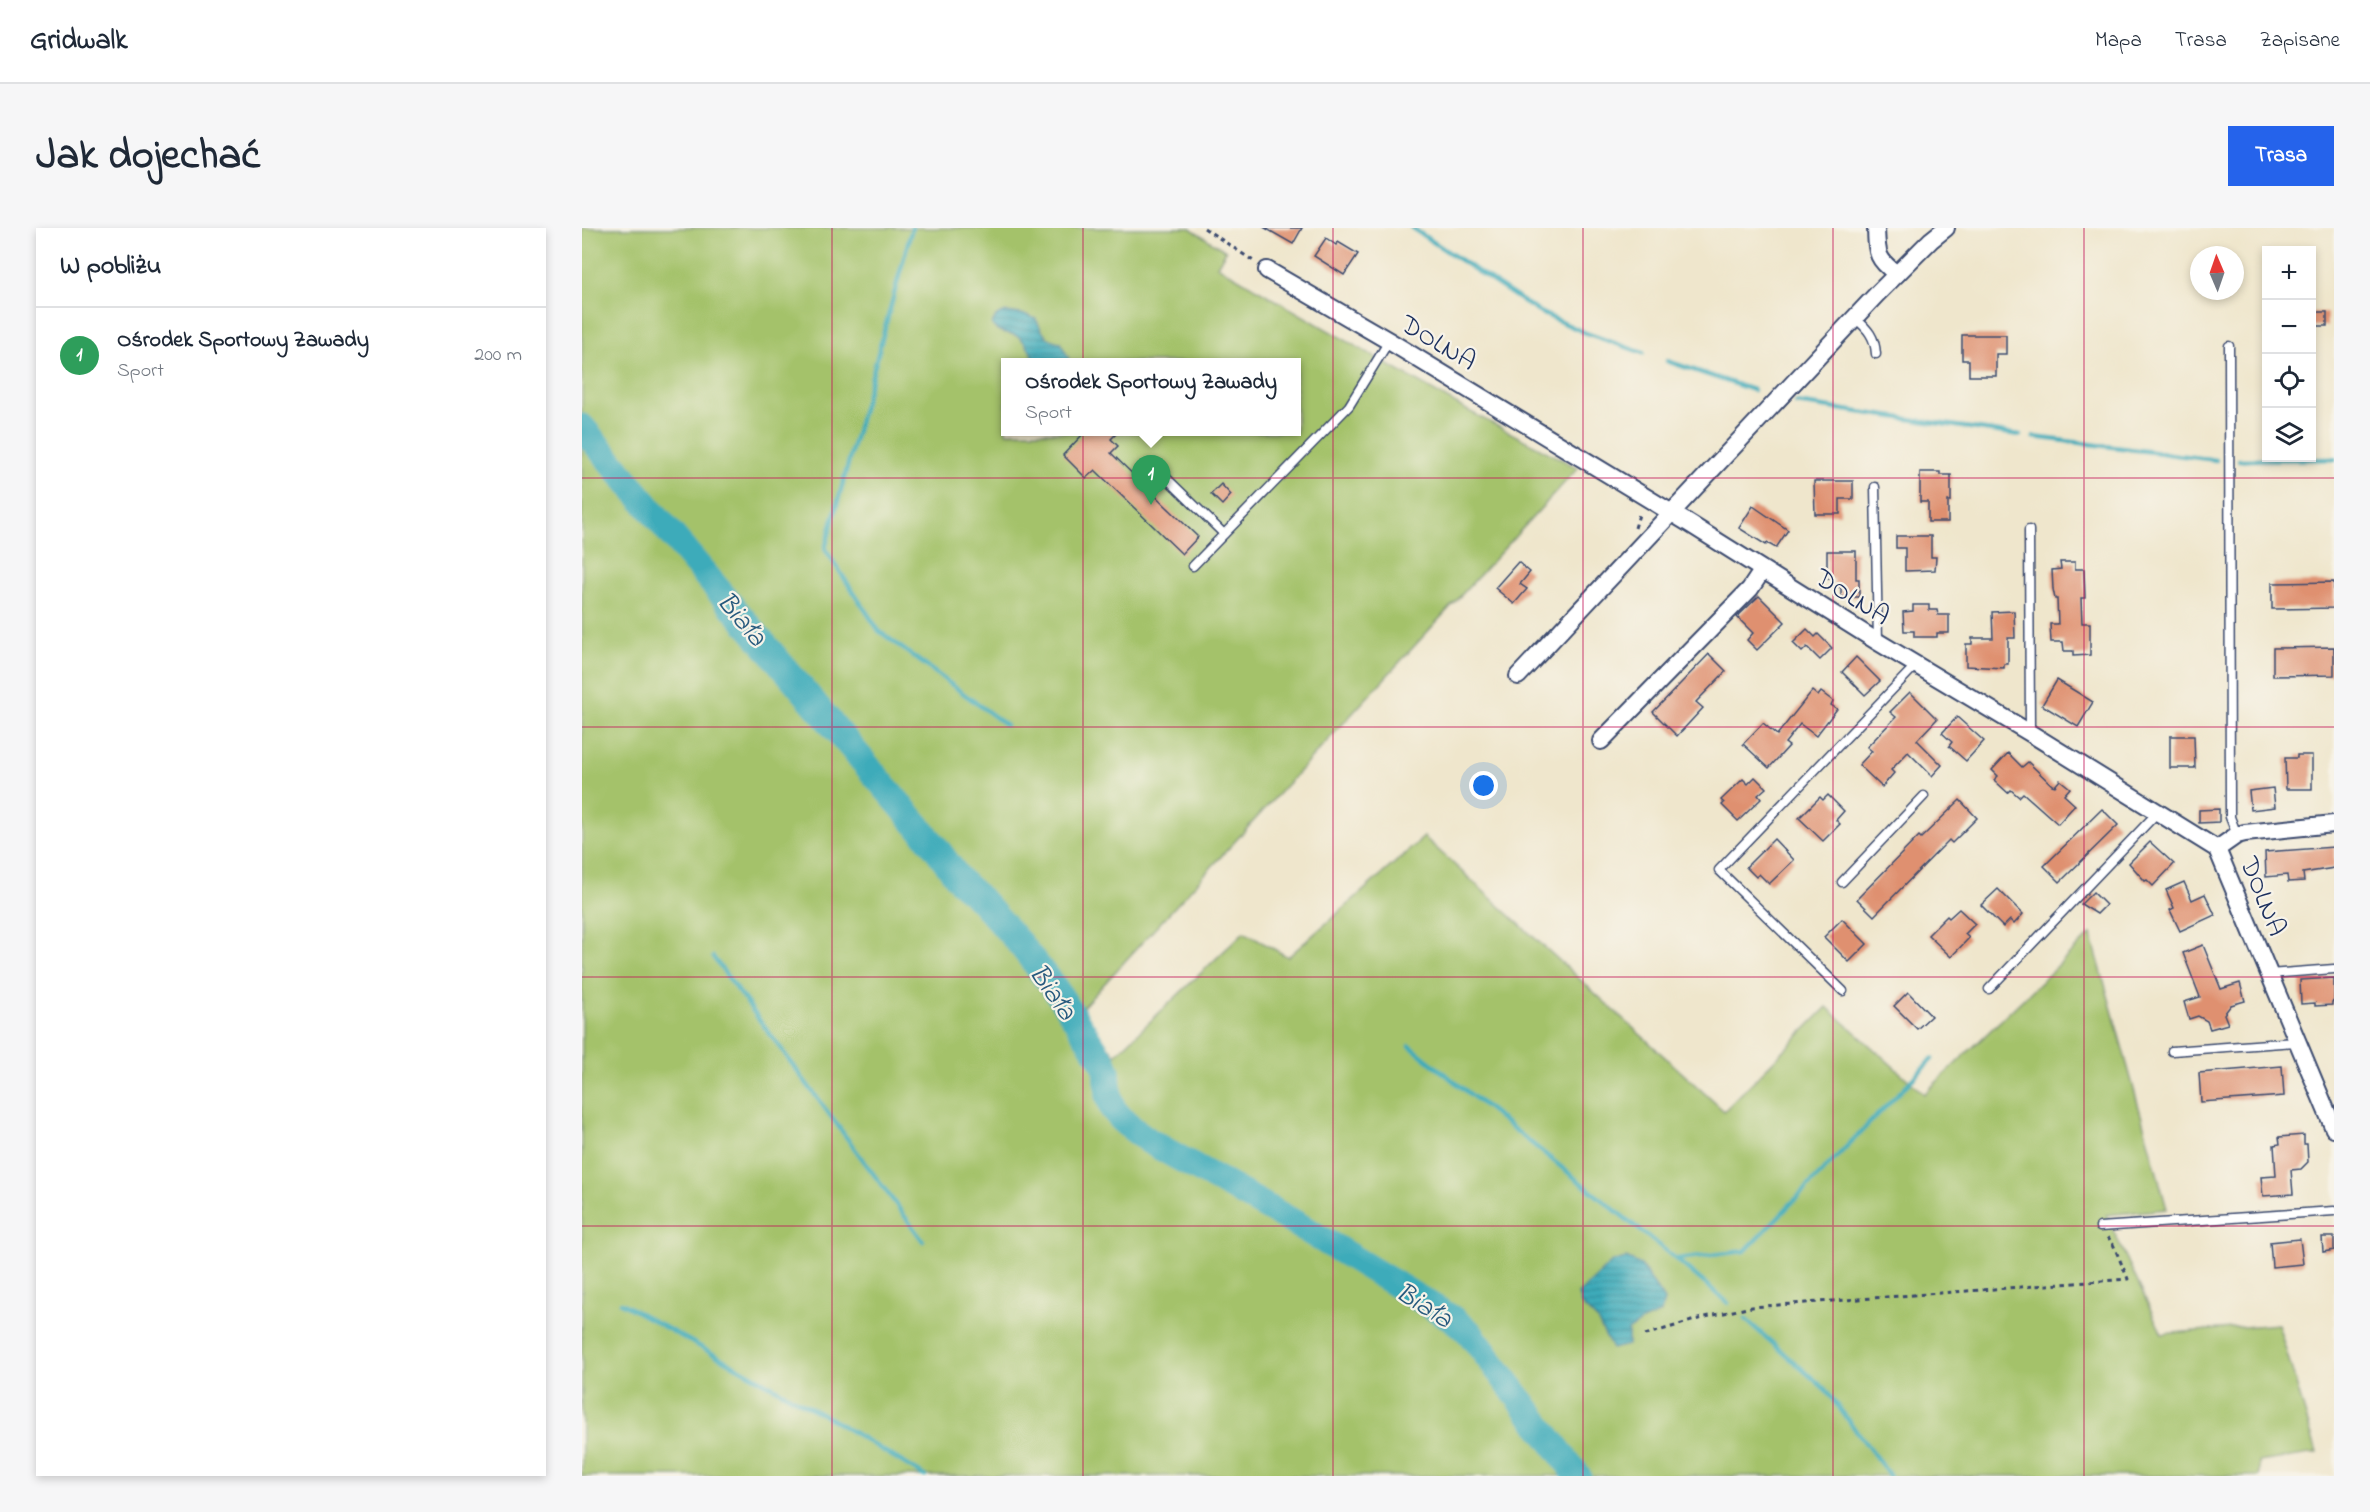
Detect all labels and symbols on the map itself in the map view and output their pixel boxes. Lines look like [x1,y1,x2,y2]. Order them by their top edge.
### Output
north arrow [2190,246,2244,300]
street label: DOLNA [1391,306,1483,382]
pin: 1 [1132,456,1170,505]
street label: DOLNA [1806,559,1897,636]
water label: Biała [705,584,776,657]
your location [1469,771,1498,800]
street label: DOLNA [2228,851,2295,942]
water label: Biała [1017,956,1086,1030]
water label: Biała [1387,1274,1460,1341]

